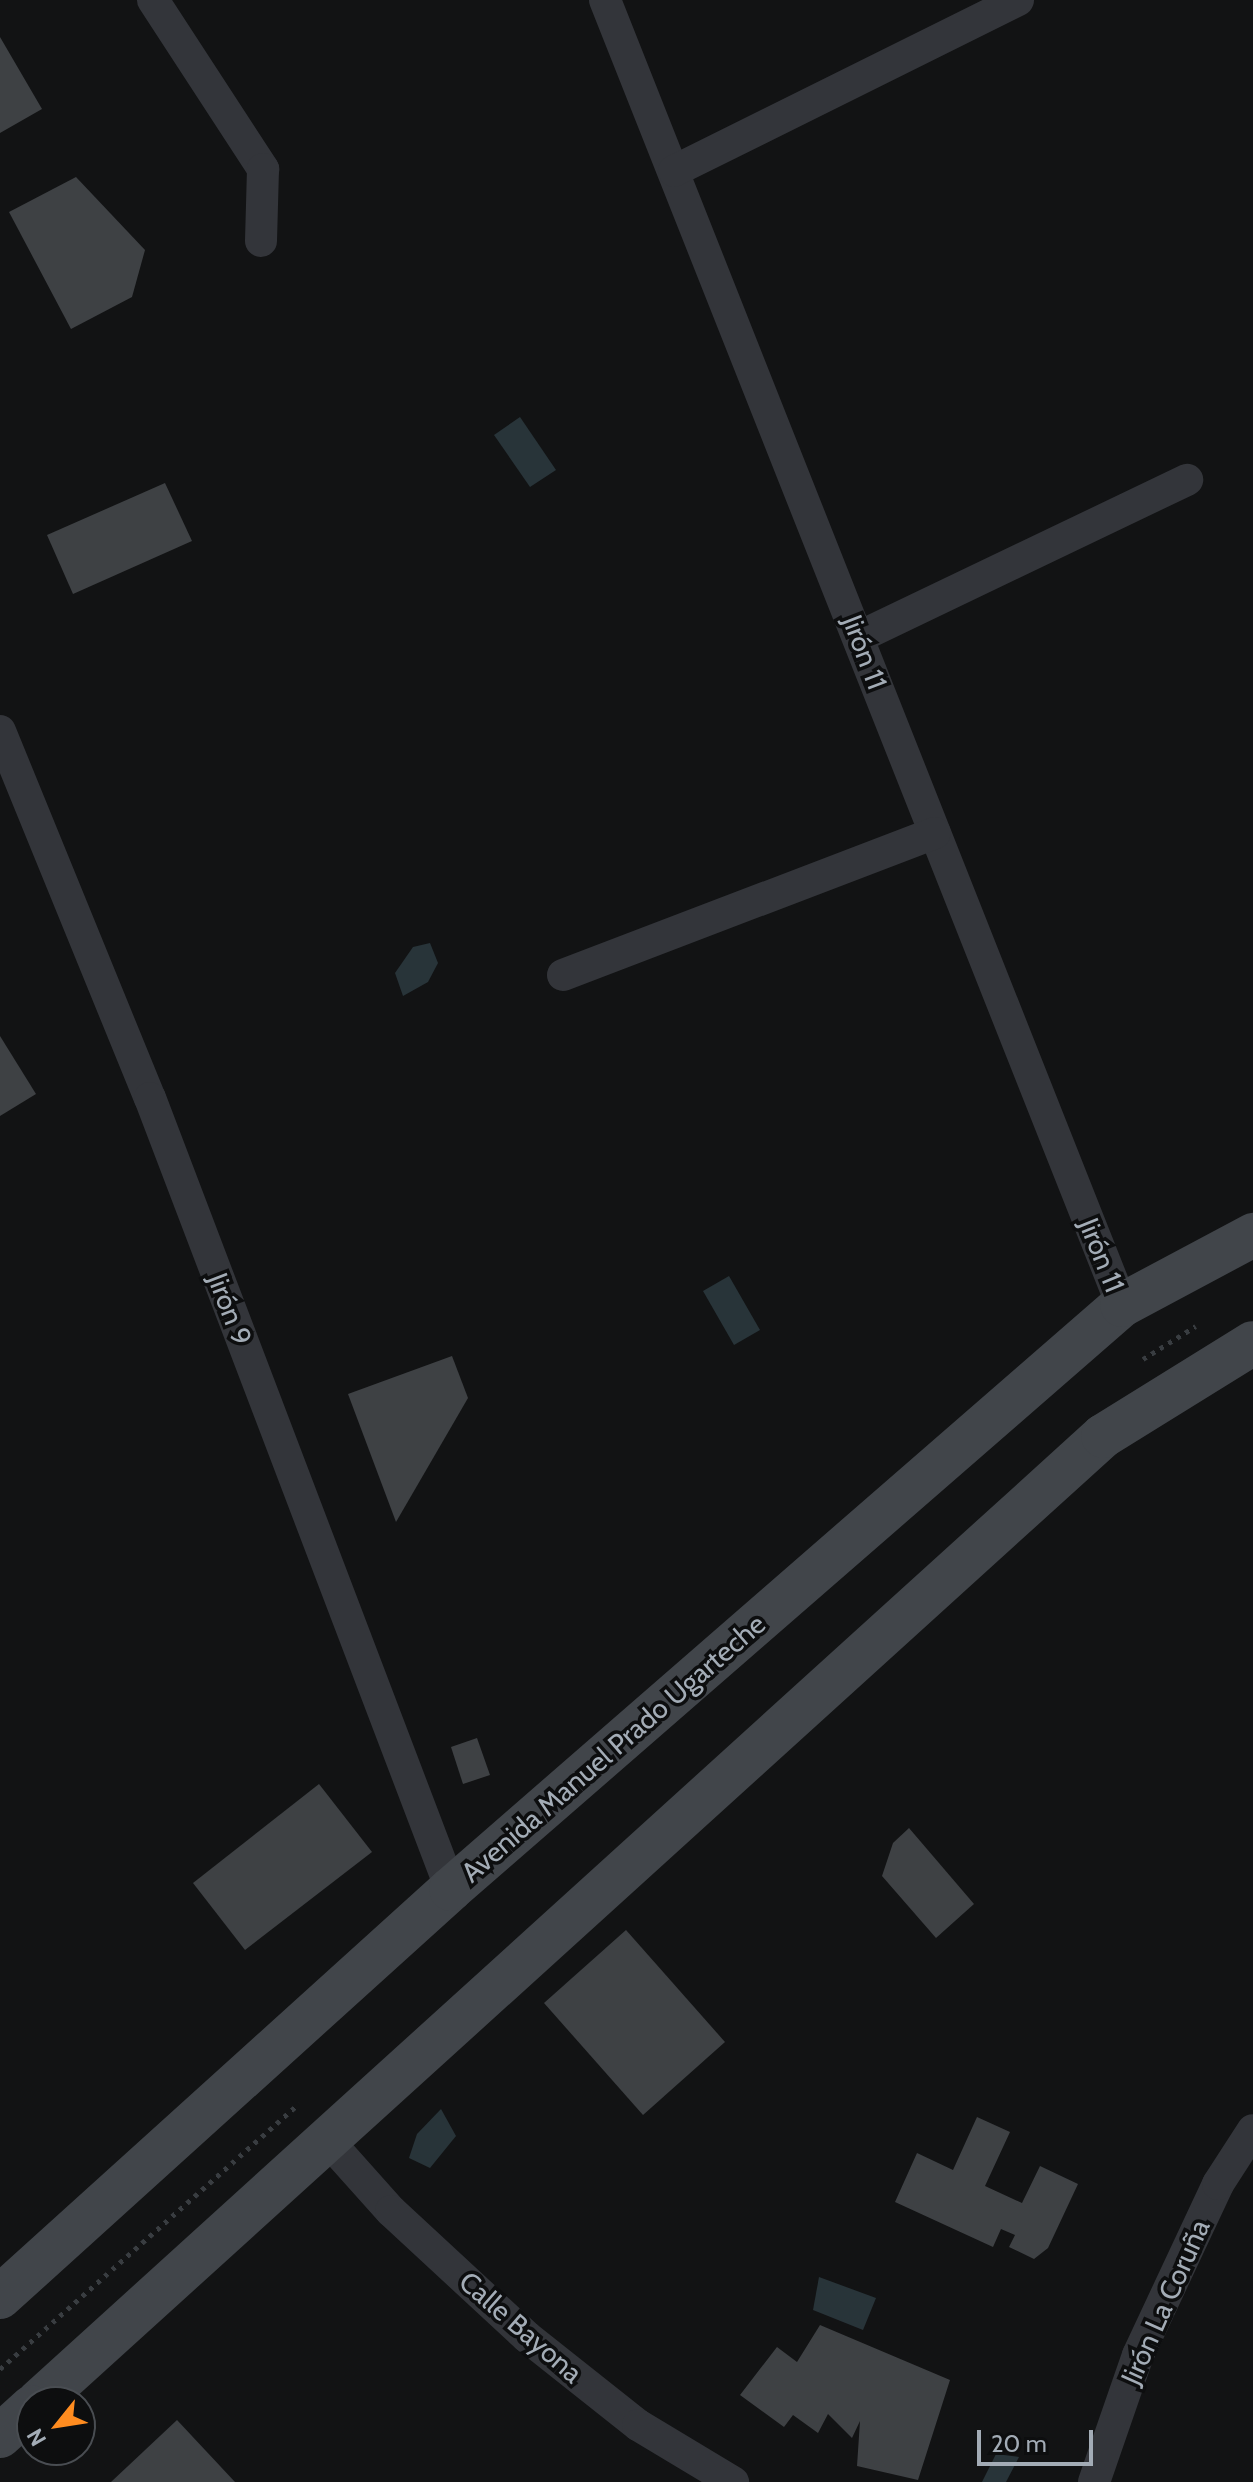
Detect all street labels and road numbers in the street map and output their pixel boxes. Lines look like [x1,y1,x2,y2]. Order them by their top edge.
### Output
street label: Jirón 11 [836,610,894,694]
street label: Jirón 11 [1072,1213,1132,1297]
street label: Jirón 9 [201,1268,259,1350]
street label: Avenida Manuel Prado Ugarteche [454,1607,772,1889]
street label: Jirón La Coruña [1114,2214,1216,2390]
street label: Calle Bayona [452,2264,590,2390]

